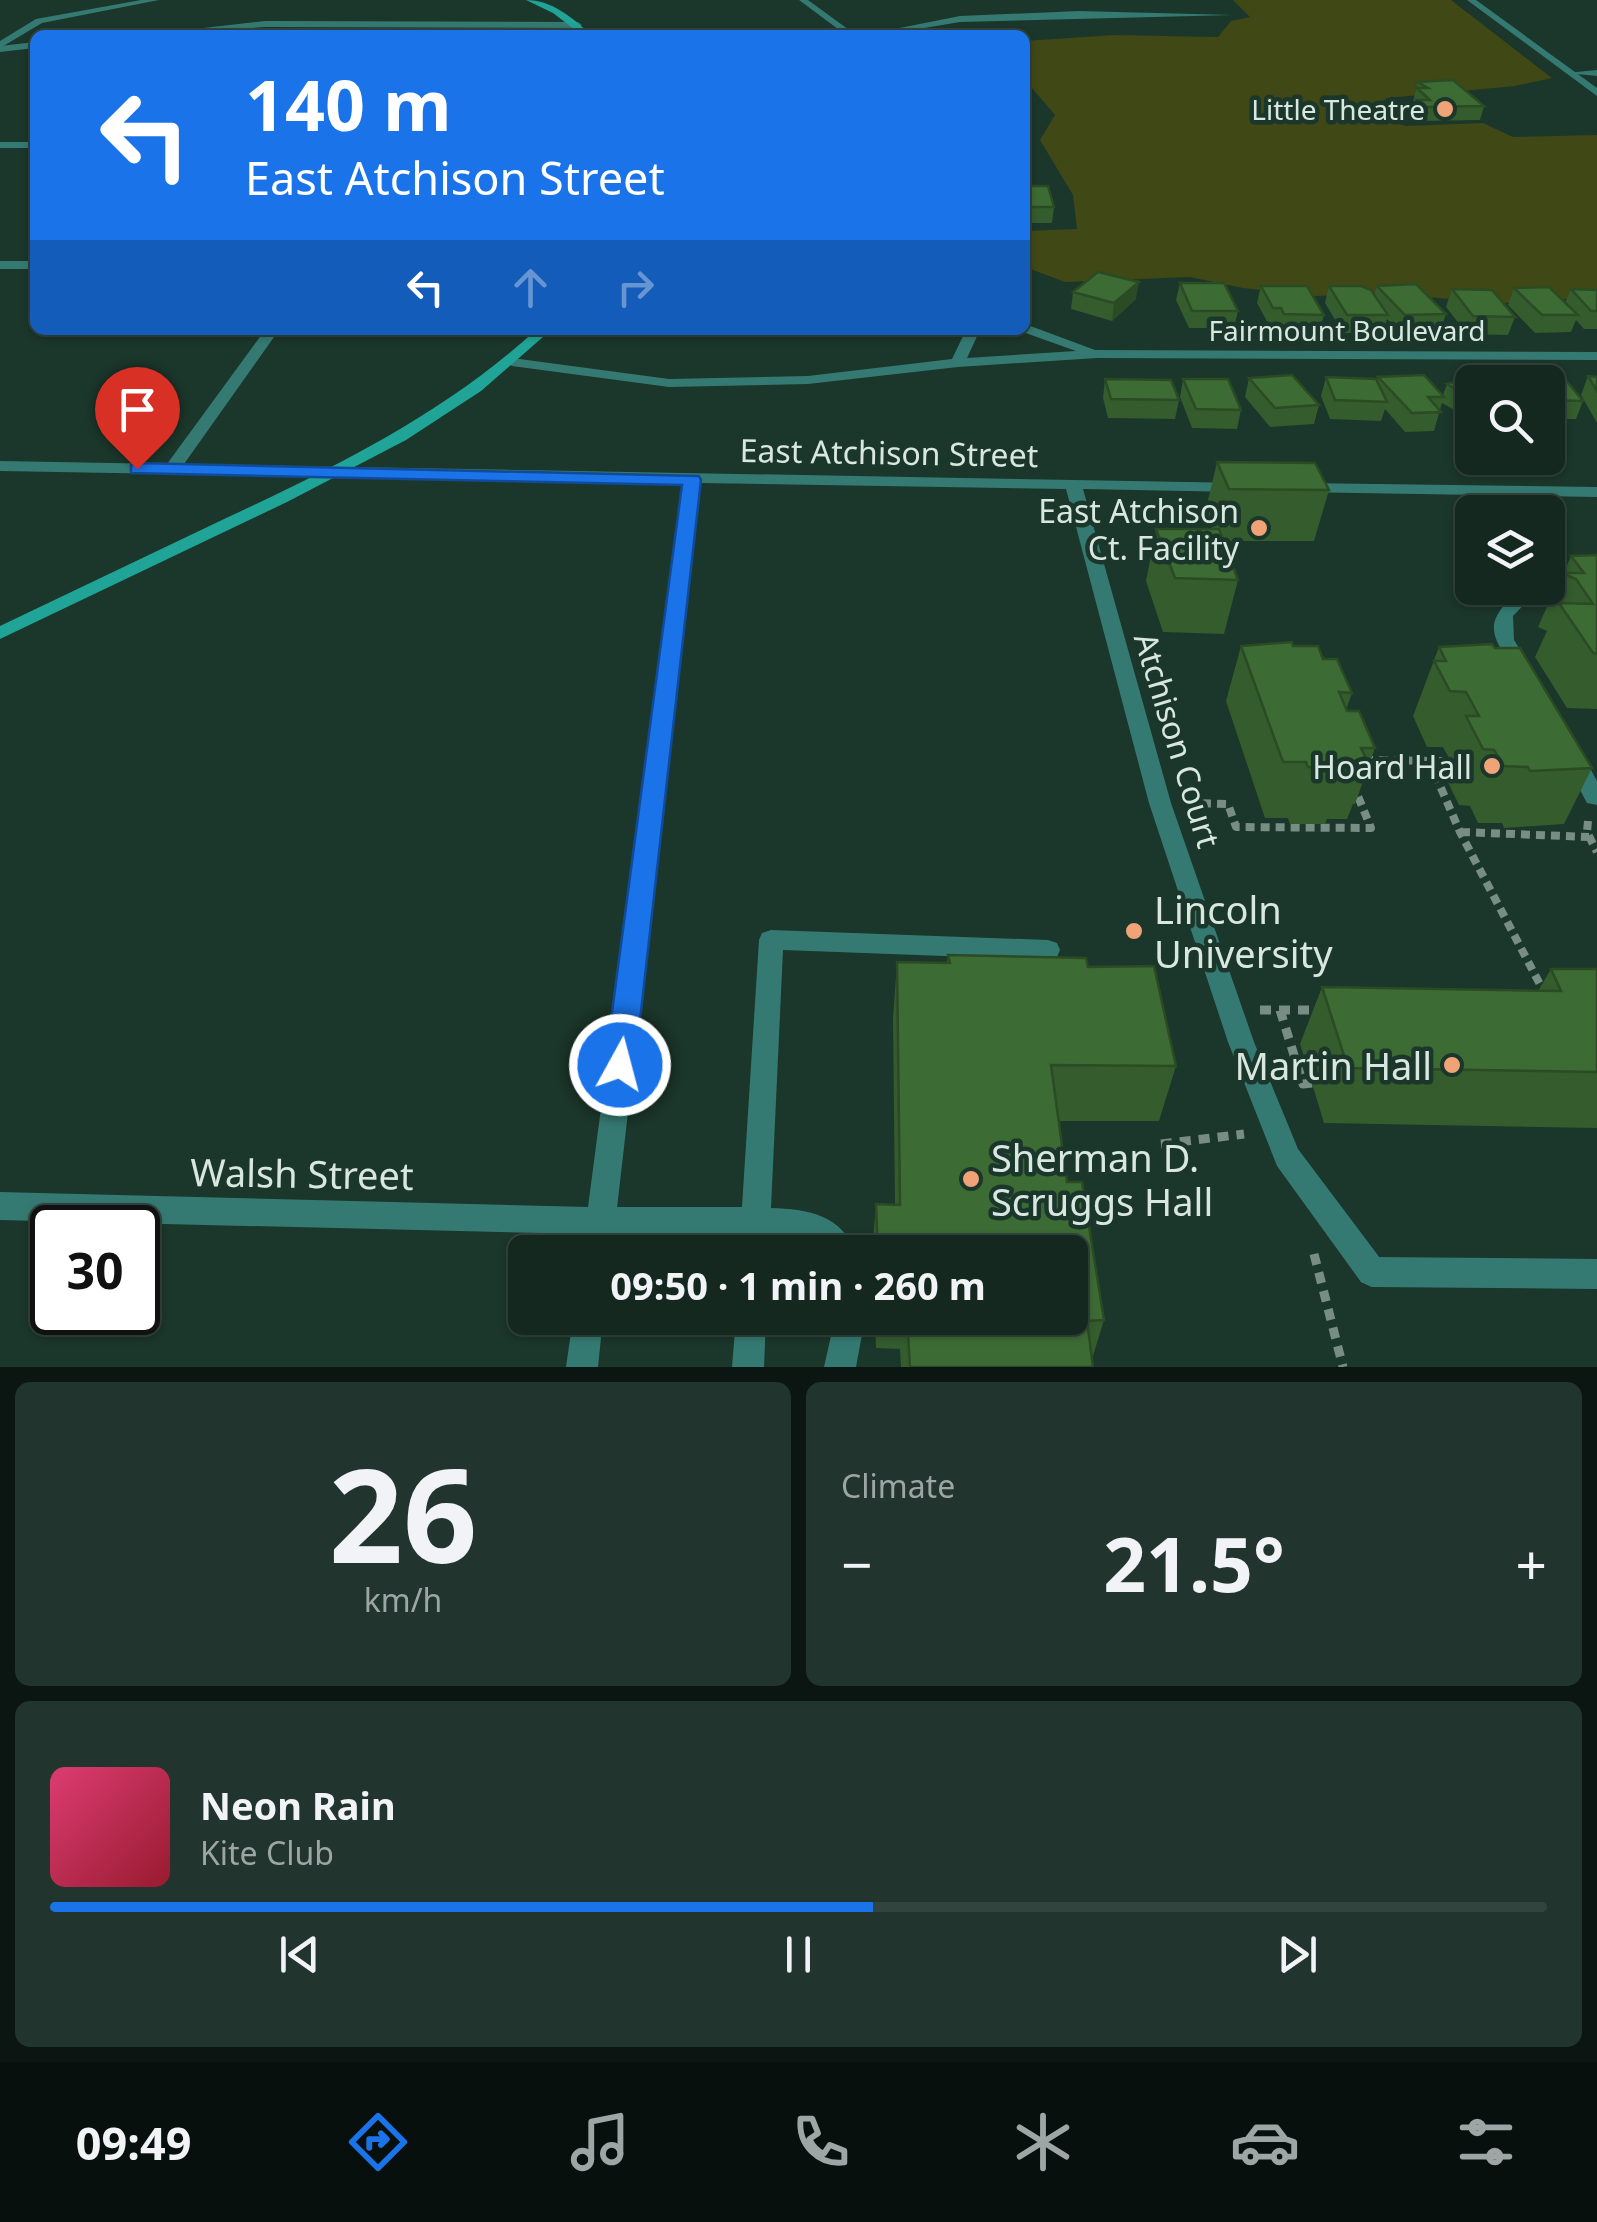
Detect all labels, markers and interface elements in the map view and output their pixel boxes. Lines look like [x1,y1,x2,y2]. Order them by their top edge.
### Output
text: 140 m [245,56,452,152]
icon: left [80,70,210,200]
place label: Little Theatre [1251,90,1425,128]
marker: Little Theatre [1434,98,1456,120]
text: East Atchison Street [245,147,665,208]
icon: left [398,260,453,315]
icon: ahead [503,260,558,315]
icon: right [608,260,663,315]
street label: Fairmount Boulevard [1208,311,1486,349]
map controls [1455,365,1565,605]
button: search [1455,365,1565,475]
pin [95,367,180,470]
icon: arrive [110,382,165,437]
street label: East Atchison Street [739,428,1039,476]
place label: East Atchison Ct. Facility [1038,489,1240,569]
button: layers [1455,495,1565,605]
marker: East Atchison Ct. Facility [1248,517,1270,539]
street label: Atchison Court [1125,627,1231,853]
place label: Hoard Hall [1312,745,1472,788]
marker: Hoard Hall [1481,755,1503,777]
place label: Lincoln University [1154,883,1333,979]
marker: Lincoln University [1123,920,1145,942]
position arrow [568,1013,672,1117]
place label: Martin Hall [1235,1039,1432,1091]
marker: Martin Hall [1441,1054,1463,1076]
place label: Sherman D. Scruggs Hall [991,1131,1213,1227]
street label: Walsh Street [190,1145,414,1201]
marker: Sherman D. Scruggs Hall [960,1168,982,1190]
speed limit sign: 30 [30,1205,160,1335]
text: 09:50 · 1 min · 260 m [610,1259,986,1311]
text: 26 [329,1424,477,1601]
text: Climate [841,1464,955,1507]
text: 21.5° [1103,1512,1285,1614]
text: − [841,1526,872,1601]
text: + [1516,1526,1547,1601]
text: km/h [364,1578,442,1621]
text: Neon Rain [200,1779,396,1831]
text: Kite Club [200,1831,334,1874]
icon: previous [272,1927,327,1982]
icon: pause [771,1927,826,1982]
icon: next [1270,1927,1325,1982]
icon: directions [343,2107,413,2177]
icon: music [565,2107,635,2177]
icon: phone [786,2107,856,2177]
icon: climate [1008,2107,1078,2177]
icon: car [1230,2107,1300,2177]
icon: filters [1451,2107,1521,2177]
text: 09:49 [76,2112,191,2173]

